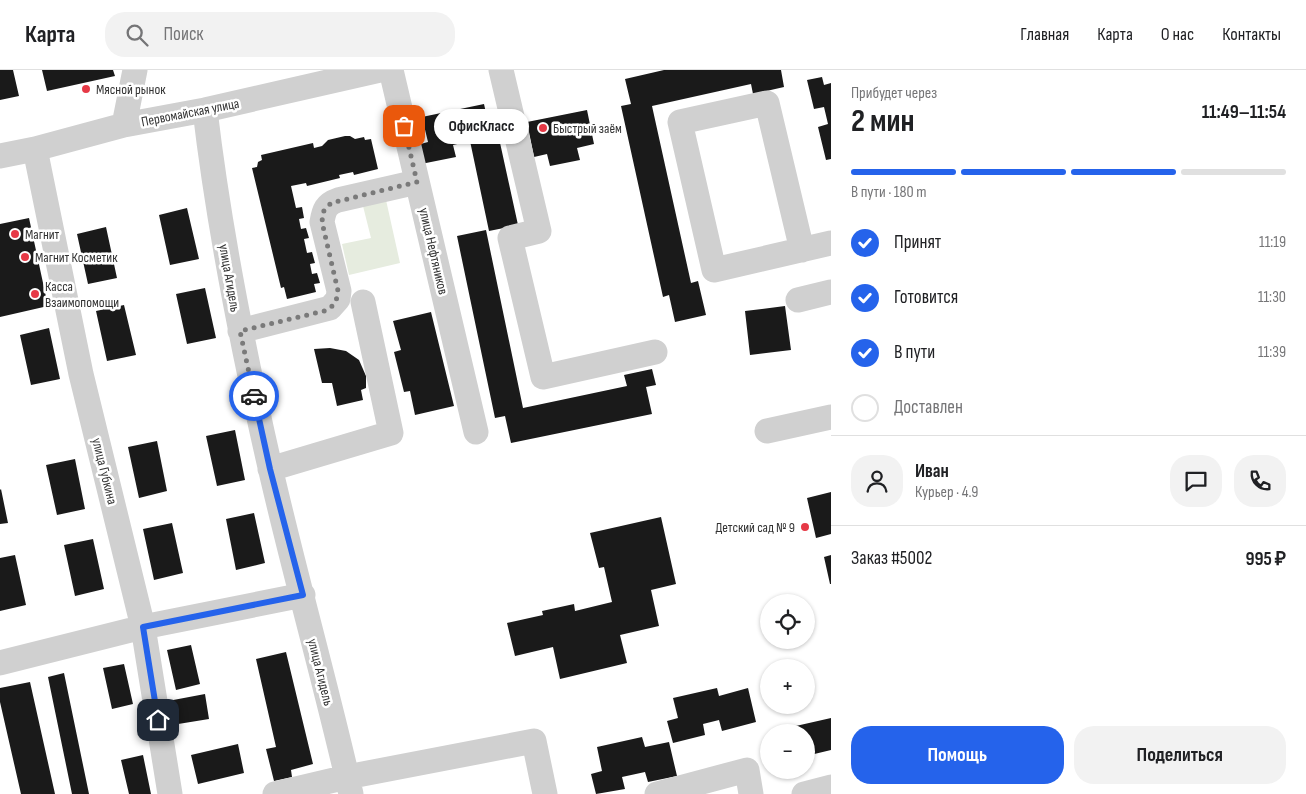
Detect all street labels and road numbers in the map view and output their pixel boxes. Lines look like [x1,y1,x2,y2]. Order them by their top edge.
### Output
street label: Первомайская улица [140,95,240,130]
street label: улица Нефтяников [415,206,452,296]
street label: улица Агидель [215,243,244,313]
street label: улица Губкина [88,436,121,506]
street label: улица Агидель [304,637,337,707]

